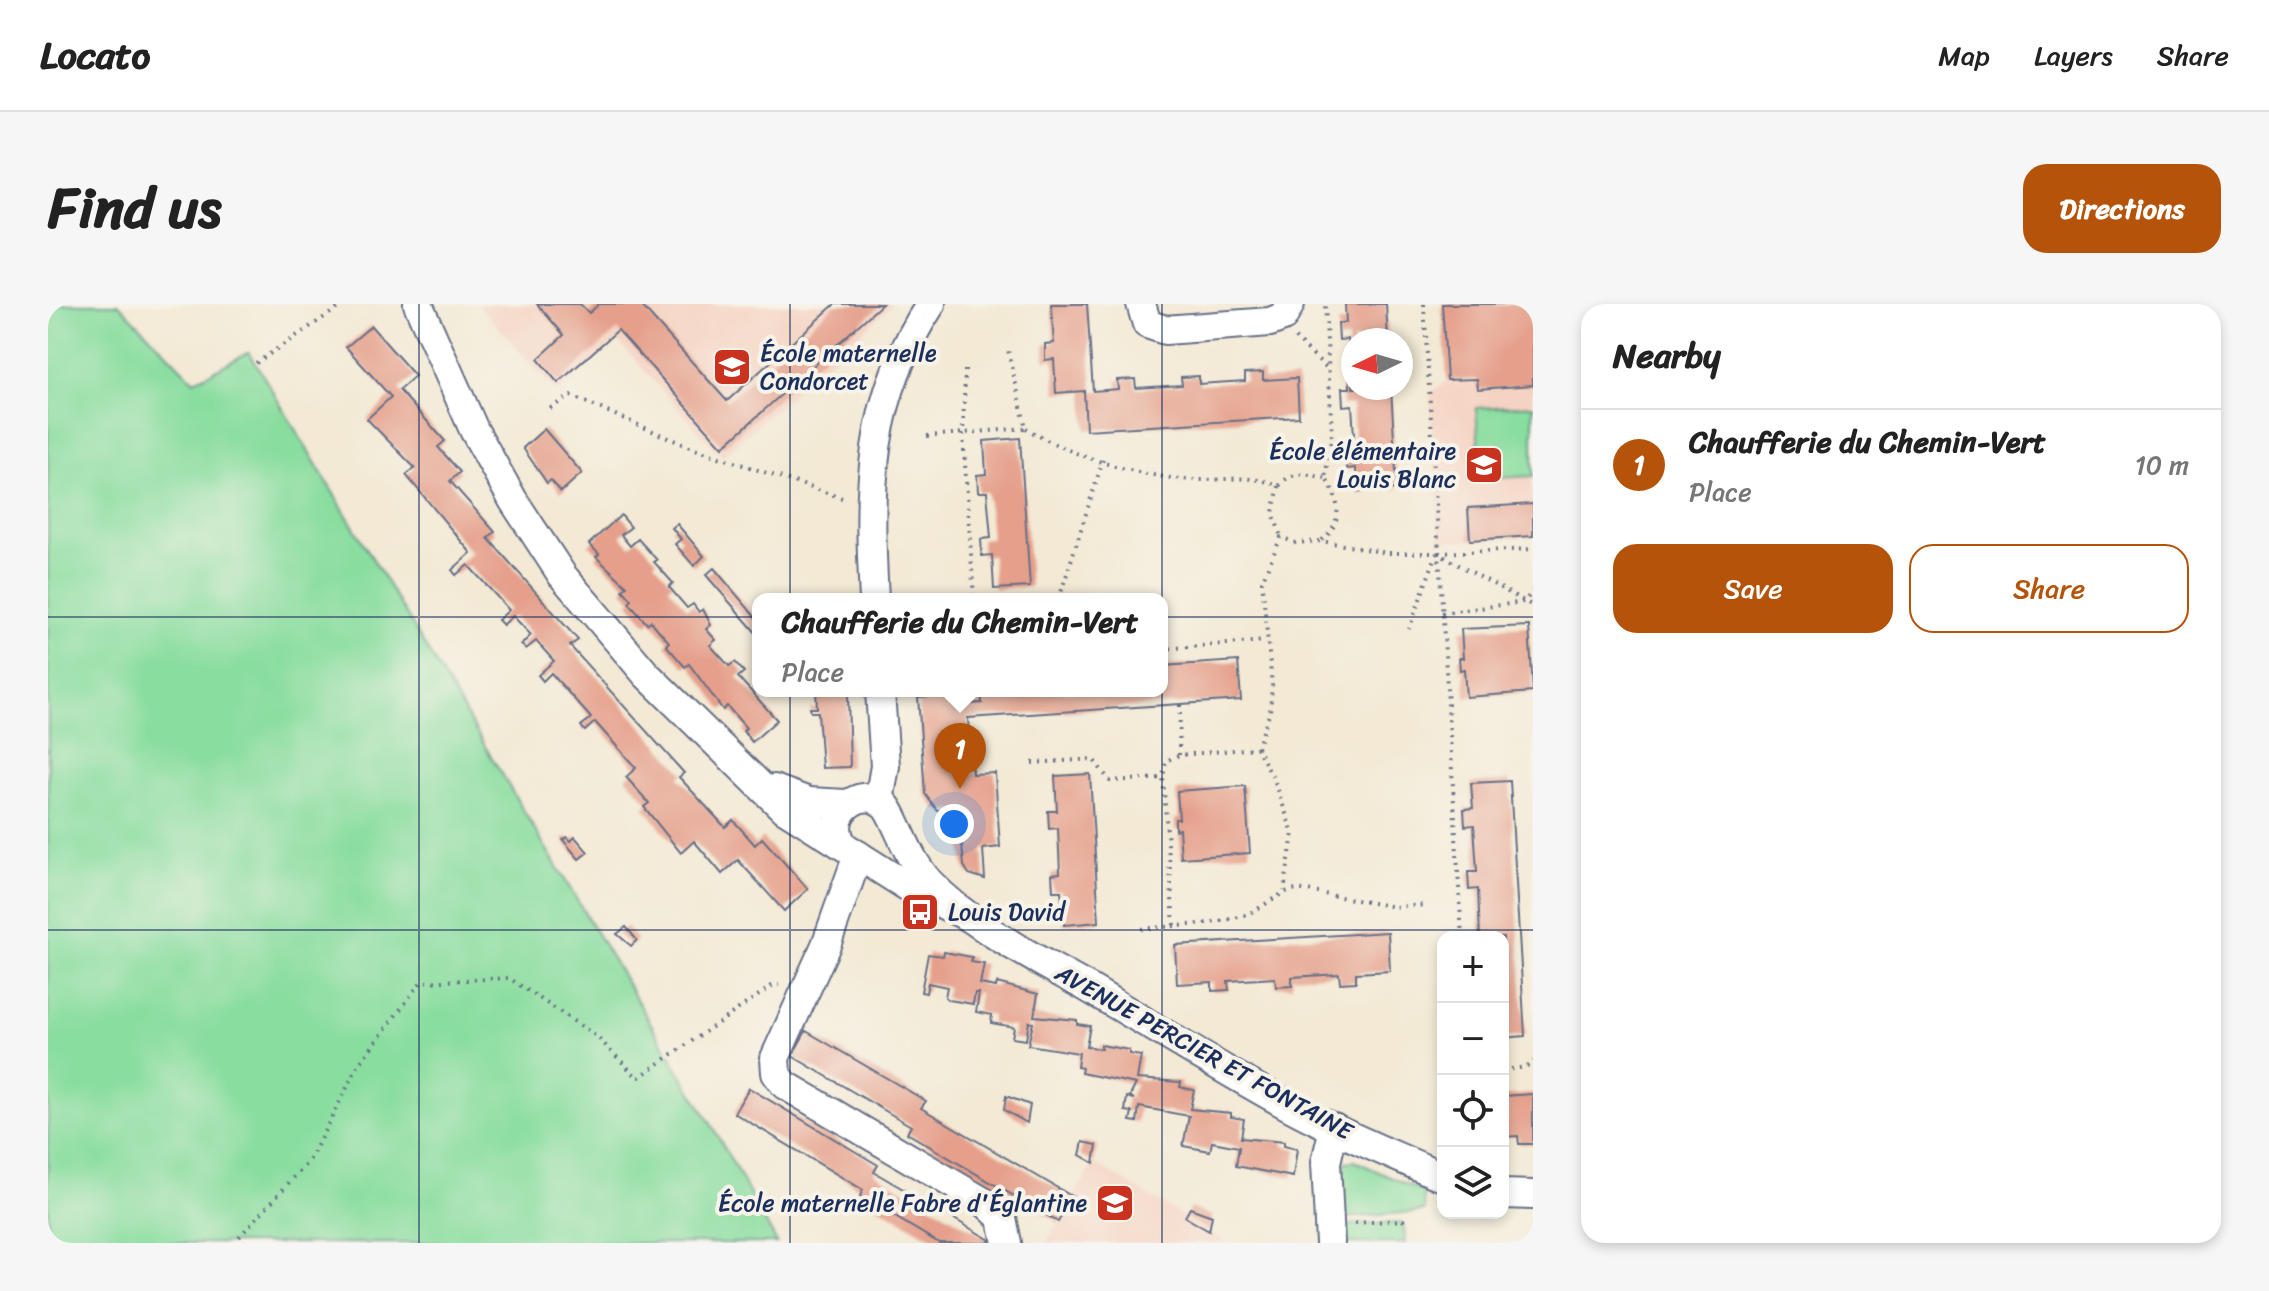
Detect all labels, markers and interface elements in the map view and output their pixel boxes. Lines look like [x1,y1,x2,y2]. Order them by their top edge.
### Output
text: Locato [40,22,150,89]
text: Map [1938,31,1990,80]
text: Layers [2034,31,2113,80]
text: Share [2157,31,2229,80]
text: Find us [48,159,221,258]
button: Directions [2023,164,2221,253]
text: Nearby [1613,326,1721,386]
north arrow [1341,328,1413,400]
place label: École maternelle Condorcet [760,332,937,402]
school or university icon: École maternelle Condorcet [711,346,753,388]
text: Chaufferie du Chemin-Vert [1689,415,2046,469]
place label: École élémentaire Louis Blanc [1269,430,1456,500]
text: 1 [1633,442,1645,488]
text: 10 m [2135,442,2189,488]
school or university icon: École élémentaire Louis Blanc [1463,444,1505,486]
text: Place [1689,469,1752,515]
button: Save [1613,544,1893,633]
button: Share [1909,544,2189,633]
popup [752,593,1168,697]
text: Chaufferie du Chemin-Vert [782,595,1138,649]
text: Place [782,649,844,695]
pin: 1 [934,723,986,789]
your location [934,804,974,844]
bus stop icon: Louis David [899,891,941,933]
place label: Louis David [948,891,1066,933]
map controls [1437,931,1509,1219]
button: + [1437,931,1509,1003]
street label: AVENUE PERCIER ET FONTAINE [1046,952,1362,1152]
button: − [1437,1003,1509,1075]
button: locate [1437,1075,1509,1147]
button: layers [1437,1147,1509,1219]
place label: École maternelle Fabre d'Églantine [718,1182,1087,1224]
school or university icon: École maternelle Fabre d'Églantine [1094,1182,1136,1224]

